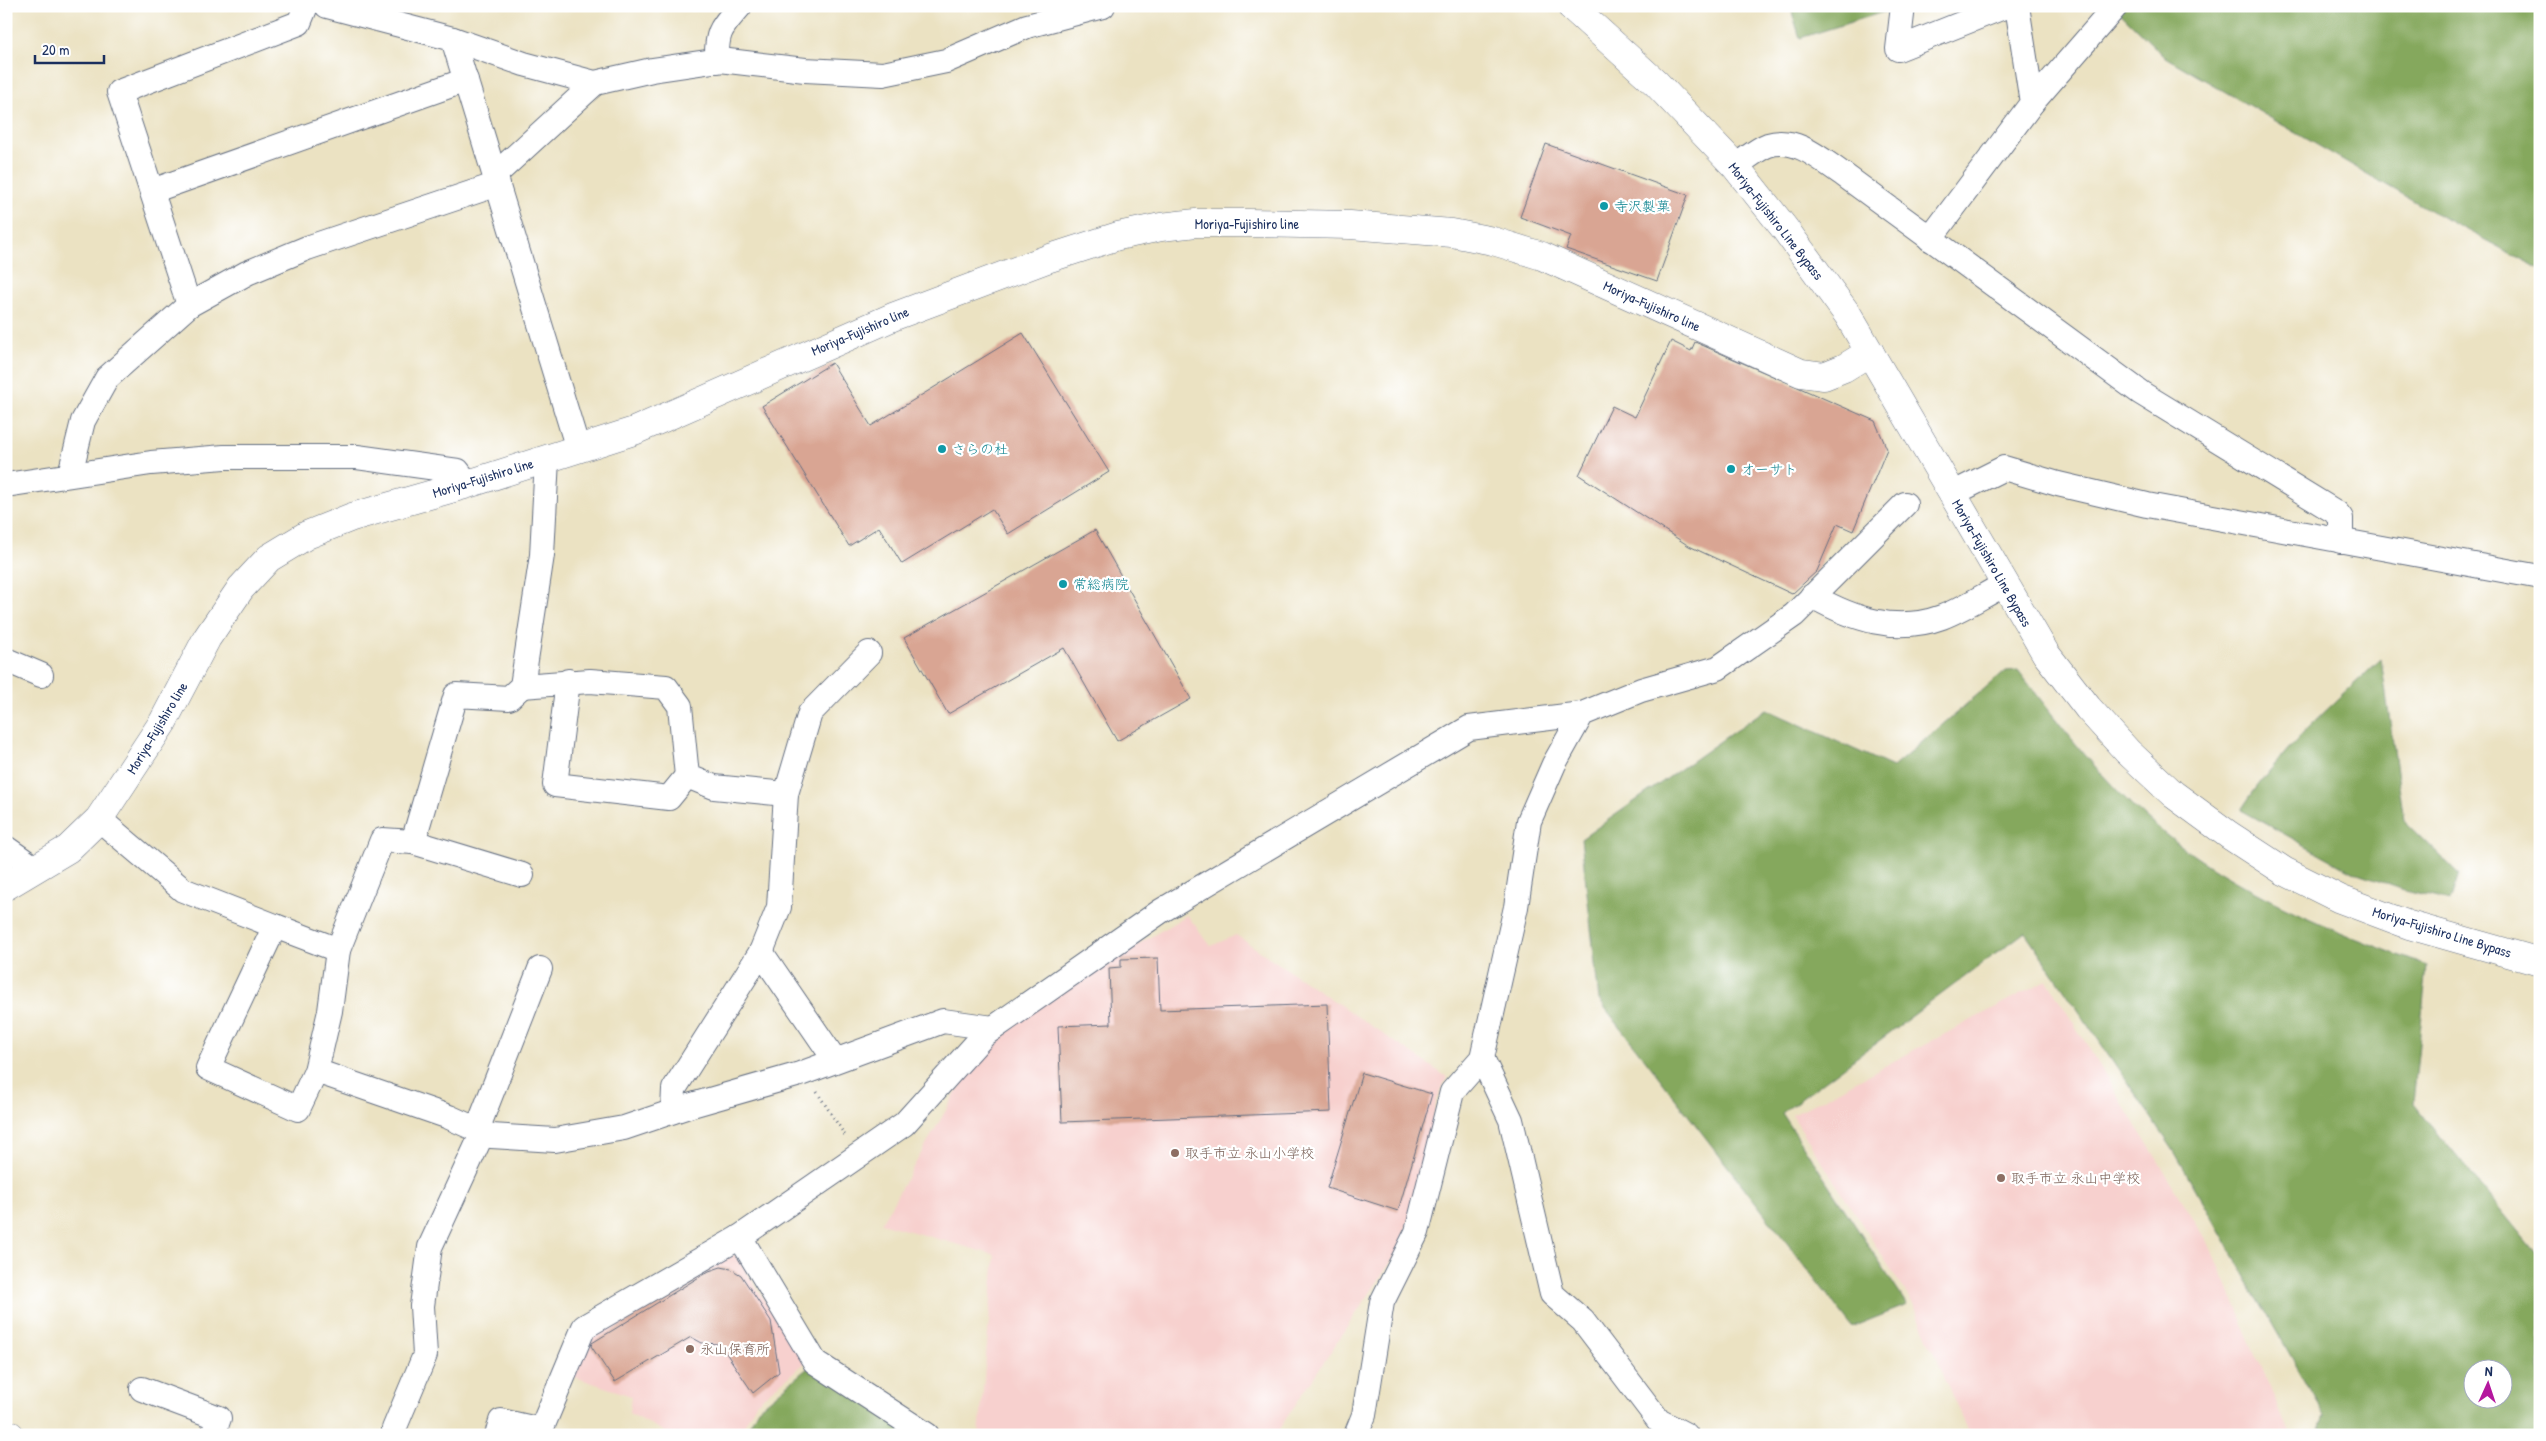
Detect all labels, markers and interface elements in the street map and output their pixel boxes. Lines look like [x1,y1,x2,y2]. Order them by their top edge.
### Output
scale bar [35,32,104,64]
text: 20 m [42,39,69,60]
street label: Moriya-Fujishiro Line Bypass [1724,158,1828,284]
place label: 寺沢製菓 [1614,196,1670,215]
marker: 寺沢製菓 [1598,200,1610,212]
street label: Moriya-Fujishiro line [1195,214,1300,234]
street label: Moriya-Fujishiro line [1600,276,1704,337]
street label: Moriya-Fujishiro line [808,301,912,361]
place label: さらの杜 [952,439,1008,458]
marker: さらの杜 [936,443,948,455]
street label: Moriya-Fujishiro line [430,453,536,503]
place label: オーサト [1741,459,1798,478]
marker: オーサト [1725,463,1737,475]
street label: Moriya-Fujishiro Line Bypass [1947,496,2037,630]
place label: 常総病院 [1073,574,1129,593]
marker: 常総病院 [1057,578,1069,590]
street label: Moriya-Fujishiro line [122,678,193,778]
street label: Moriya-Fujishiro Line Bypass [2370,901,2514,963]
place label: 取手市立 永山小学校 [1185,1143,1314,1162]
marker: 取手市立 永山小学校 [1169,1147,1181,1159]
place label: 取手市立 永山中学校 [2011,1168,2140,1187]
marker: 取手市立 永山中学校 [1995,1172,2007,1184]
place label: 永山保育所 [700,1339,770,1358]
marker: 永山保育所 [684,1343,696,1355]
north arrow [2464,1358,2514,1408]
text: N [2484,1361,2493,1380]

